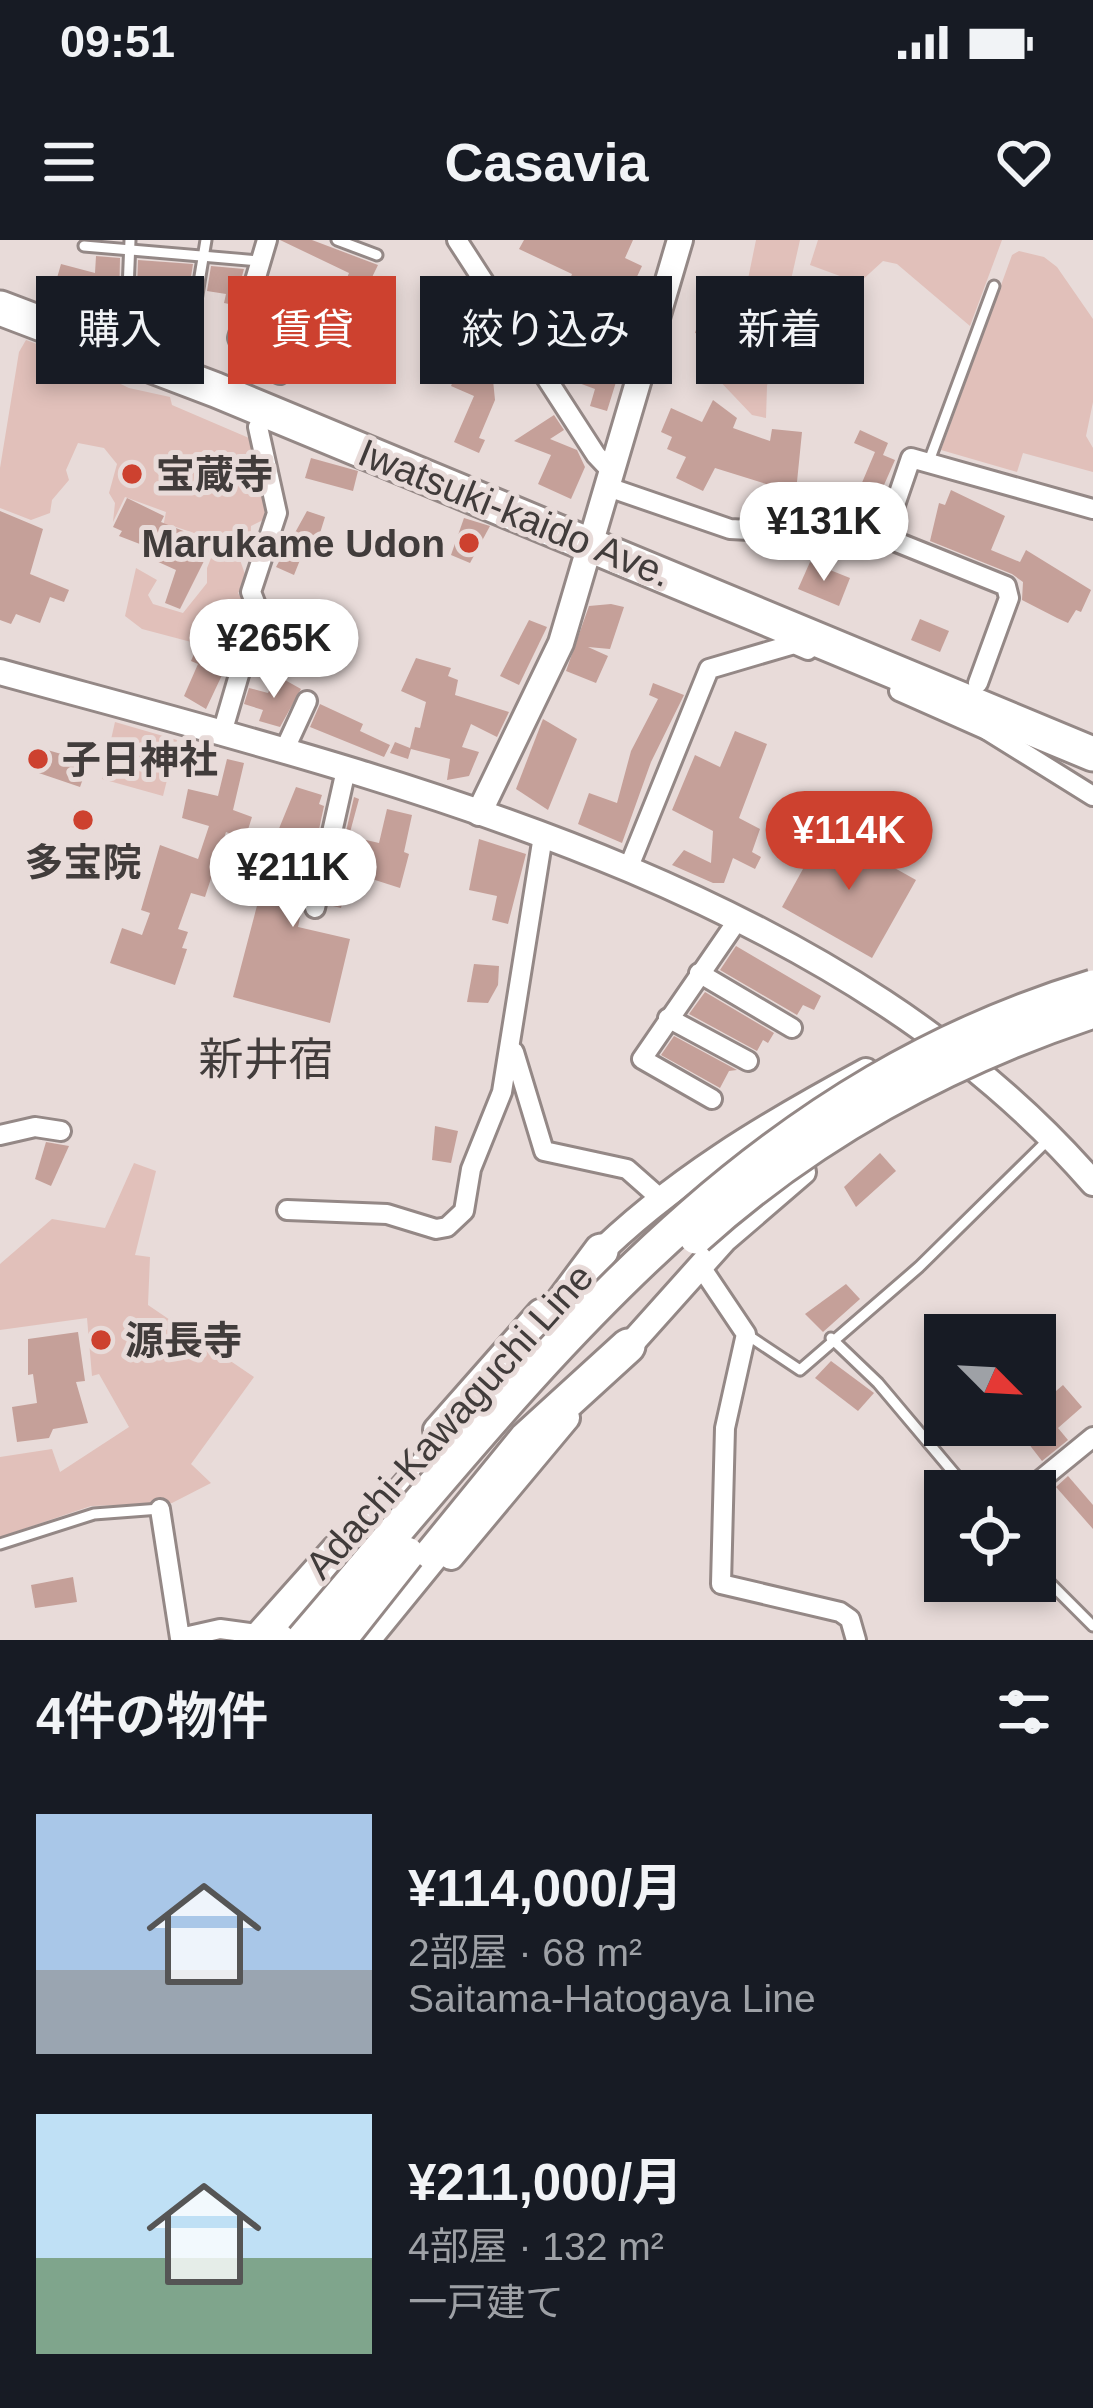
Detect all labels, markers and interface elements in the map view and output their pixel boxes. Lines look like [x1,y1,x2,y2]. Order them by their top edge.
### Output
text: 09:51 [60,16,175,67]
icon: menu [36,129,102,195]
icon: heart [991,129,1057,195]
text: Casavia [444,132,649,192]
chip: 購入 [36,276,204,384]
chip: 賃貸 [228,276,396,384]
chip: 絞り込み [420,276,672,384]
chip: 新着 [696,276,864,384]
street label: Iwatsuki-kaido Ave. [353,431,677,595]
place label: 宝蔵寺 [156,453,273,496]
marker: 宝蔵寺 [119,461,145,487]
pin: ¥131K [740,482,908,584]
text: ¥131K [767,499,881,542]
place label: Marukame Udon [142,522,445,565]
marker: Marukame Udon [456,530,482,556]
pin: ¥265K [190,599,358,701]
text: ¥265K [217,616,331,659]
place label: 子日神社 [62,738,218,781]
marker: 子日神社 [25,746,51,772]
pin: ¥114K [765,791,933,893]
marker: 多宝院 [70,807,96,833]
text: ¥114K [793,808,905,851]
pin: ¥211K [209,828,377,930]
place label: 多宝院 [24,841,142,884]
text: ¥211K [237,845,349,888]
district label: 新井宿 [198,1034,334,1085]
street label: Adachi-Kawaguchi Line [297,1255,601,1587]
north arrow [924,1314,1056,1446]
map controls [924,1314,1056,1602]
place label: 源長寺 [125,1319,242,1362]
marker: 源長寺 [88,1327,114,1353]
button: locate [924,1470,1056,1602]
icon: filters [991,1679,1057,1745]
text: 4件の物件 [36,1688,268,1745]
text: ¥114,000/月 [408,1860,683,1917]
icon: home [132,1862,276,2006]
text: 2部屋 · 68 m² [408,1931,642,1974]
text: Saitama-Hatogaya Line [408,1977,816,2020]
text: ¥211,000/月 [408,2154,683,2211]
icon: home [132,2162,276,2306]
text: 4部屋 · 132 m² [408,2225,664,2268]
text: 一戸建て [408,2281,564,2324]

